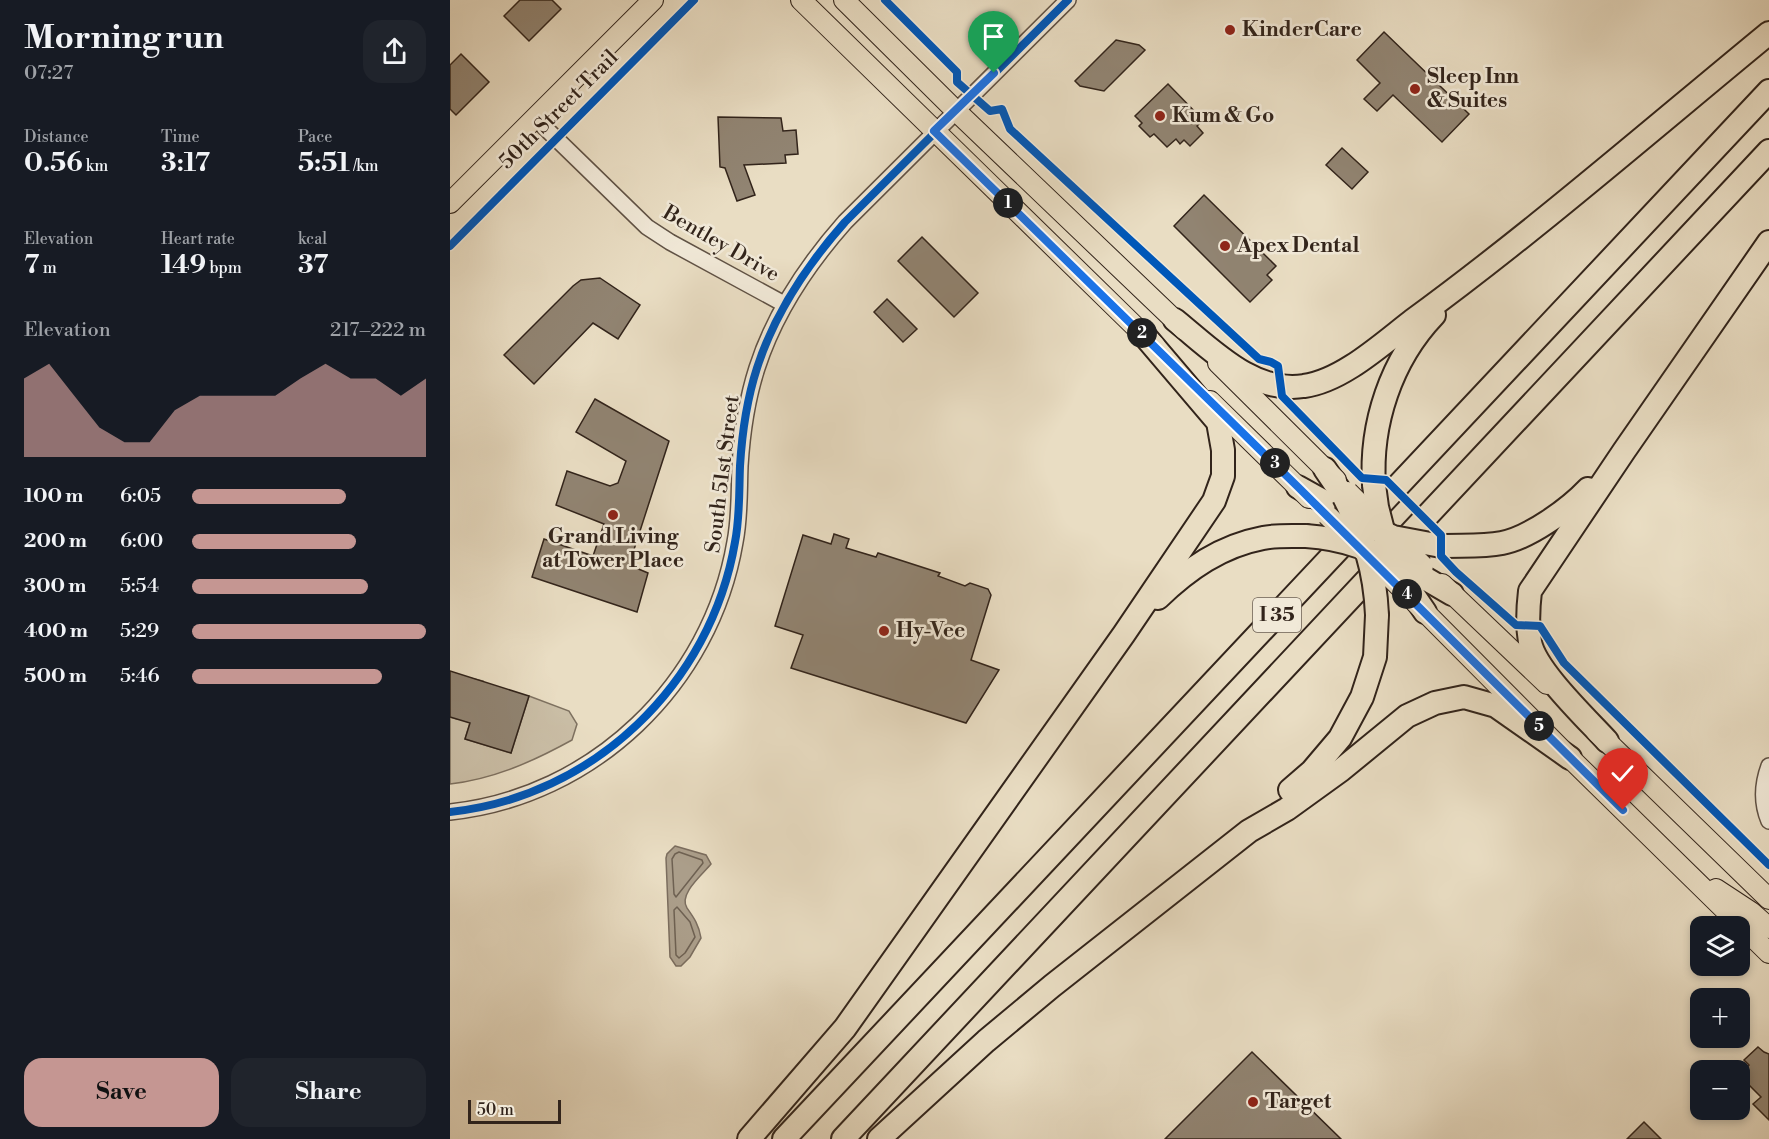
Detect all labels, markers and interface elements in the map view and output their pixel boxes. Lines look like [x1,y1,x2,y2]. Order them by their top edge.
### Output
pin [968,11,1019,73]
place label: KinderCare [1242,17,1362,43]
text: Morning run [24,18,224,59]
button: share [363,20,426,83]
icon: arrive [977,20,1010,53]
marker: KinderCare [1223,23,1237,37]
street label: 50th Street Trail [494,45,624,175]
text: 07:27 [24,61,73,86]
place label: Sleep Inn & Suites [1427,64,1519,114]
marker: Sleep Inn & Suites [1408,82,1422,96]
place label: Kum & Go [1172,103,1274,129]
marker: Kum & Go [1153,109,1167,123]
text: Distance [24,127,89,147]
text: Time [161,127,200,147]
text: Pace [298,127,332,147]
text: 0.56 [24,147,83,179]
text: 3:17 [161,147,210,179]
text: 5:51 [298,147,350,179]
text: km [83,156,108,176]
text: /km [350,156,379,176]
pin: 1 [993,188,1023,218]
text: 1 [1004,193,1012,213]
street label: Bentley Drive [657,200,784,288]
text: Elevation [24,229,93,249]
text: Heart rate [161,229,235,249]
text: kcal [298,229,327,249]
place label: Apex Dental [1236,233,1359,259]
marker: Apex Dental [1218,239,1232,253]
text: 7 [24,249,39,281]
text: 149 [161,249,206,281]
text: 37 [298,249,328,281]
text: m [39,258,57,278]
text: bpm [206,258,242,278]
text: Elevation [24,318,111,343]
text: 217–222 m [330,318,426,343]
pin: 2 [1127,318,1157,348]
text: 2 [1137,323,1147,343]
street label: South 51st Street [700,393,746,555]
pin: 3 [1260,448,1290,478]
text: 3 [1270,453,1280,473]
text: 100 m [24,484,83,509]
text: 6:05 [120,484,161,509]
marker: Grand Living at Tower Place [606,508,620,522]
place label: Grand Living at Tower Place [542,524,684,574]
text: 200 m [24,529,87,554]
text: 6:00 [120,529,163,554]
text: 300 m [24,574,87,599]
text: 5:54 [120,574,159,599]
pin: 4 [1392,579,1422,609]
text: 4 [1402,584,1412,604]
road number: I 35 [1253,598,1301,632]
place label: Hy-Vee [896,618,965,644]
text: 400 m [24,619,88,644]
text: 5:29 [120,619,159,644]
marker: Hy-Vee [877,624,891,638]
text: 500 m [24,664,87,689]
text: 5:46 [120,664,160,689]
pin: 5 [1524,711,1554,741]
text: 5 [1534,716,1544,736]
pin [1597,748,1648,810]
icon: check [1606,757,1639,790]
map controls [1690,916,1750,1120]
button: layers [1690,916,1750,976]
button: + [1690,988,1750,1048]
button: Save [24,1058,219,1127]
button: Share [231,1058,426,1127]
button: − [1690,1060,1750,1120]
place label: Target [1265,1089,1332,1115]
marker: Target [1246,1095,1260,1109]
scale bar [468,1097,561,1124]
text: 50 m [477,1100,514,1120]

